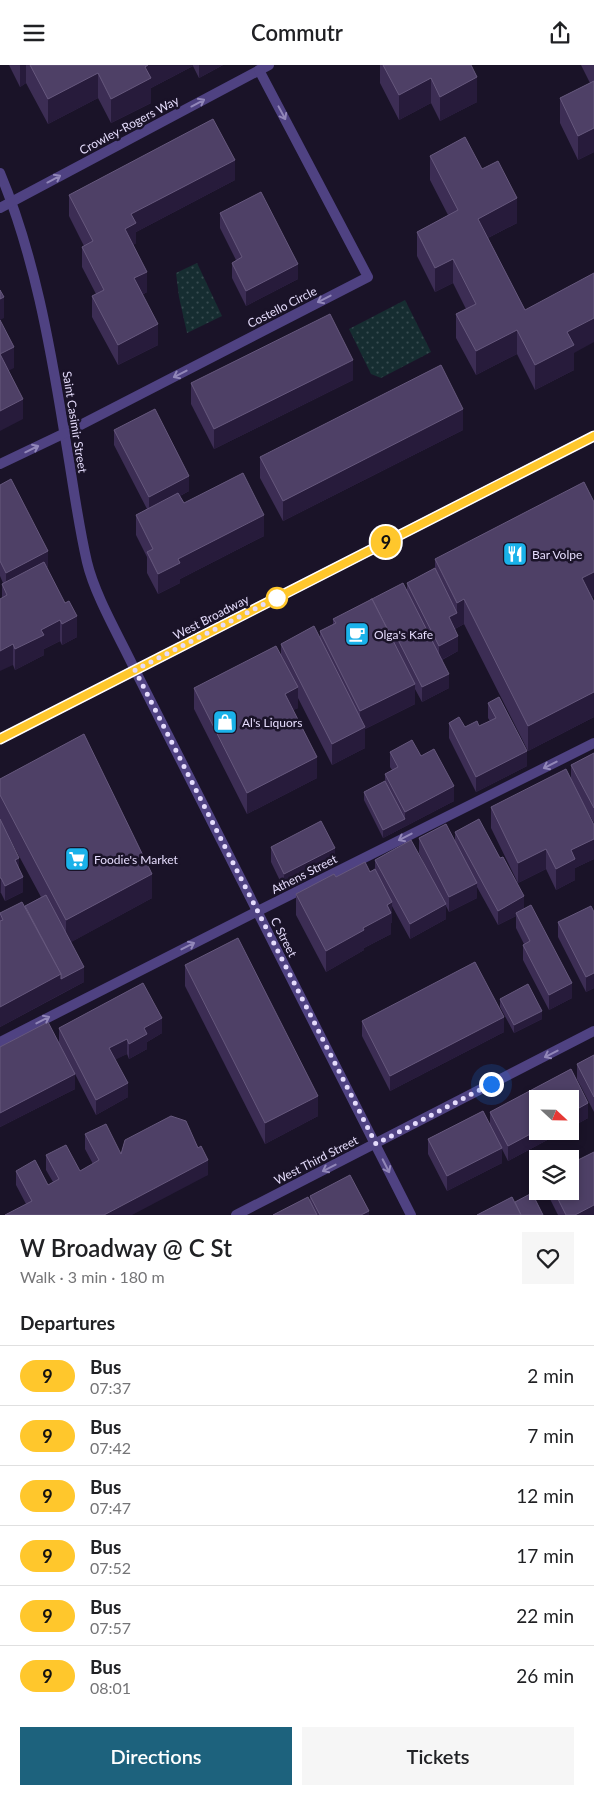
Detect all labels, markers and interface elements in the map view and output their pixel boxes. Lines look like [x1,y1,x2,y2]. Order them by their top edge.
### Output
icon: menu [20,19,48,47]
text: Commutr [251,19,343,46]
icon: share [546,19,574,47]
street label: Crowley-Rogers Way [77,92,182,158]
one-way arrow [190,98,205,108]
one-way arrow [277,106,287,120]
one-way arrow [47,174,62,184]
street label: Costello Circle [245,283,319,331]
one-way arrow [317,294,332,304]
street label: Saint Casimir Street [60,370,91,475]
one-way arrow [173,370,188,379]
one-way arrow [24,444,39,453]
line badge: 9 [370,526,402,558]
text: 9 [381,531,391,553]
restaurant icon: Bar Volpe [502,541,528,567]
place label: Bar Volpe [532,547,582,562]
unlabelled marker [266,587,288,609]
street label: West Broadway [170,591,252,643]
cafe icon: Olga's Kafe [344,621,370,647]
place label: Olga's Kafe [374,627,433,642]
shop icon: Al's Liquors [212,709,238,735]
place label: Al's Liquors [242,715,302,730]
one-way arrow [543,760,558,770]
one-way arrow [398,833,413,842]
supermarket icon: Foodie's Market [64,846,90,872]
street label: Athens Street [269,851,340,897]
place label: Foodie's Market [94,852,179,867]
street label: C Street [268,915,301,960]
one-way arrow [180,941,195,950]
one-way arrow [36,1015,51,1025]
one-way arrow [543,1049,558,1059]
your location [479,1072,504,1097]
north arrow [529,1090,579,1140]
map controls [529,1090,579,1200]
street label: West Third Street [271,1132,361,1188]
button: layers [529,1150,579,1200]
one-way arrow [382,1158,391,1173]
one-way arrow [321,1163,336,1173]
button: heart [522,1232,574,1284]
text: W Broadway @ C St [20,1233,232,1262]
text: Walk · 3 min · 180 m [20,1267,165,1286]
text: Departures [20,1311,115,1334]
text: Bus [90,1355,121,1378]
text: 2 min [527,1364,574,1387]
text: 9 [42,1365,53,1387]
text: 07:37 [90,1378,131,1397]
text: Bus [90,1415,121,1438]
text: 7 min [527,1424,574,1447]
text: 9 [42,1425,53,1447]
text: 07:42 [90,1438,131,1457]
text: Bus [90,1475,121,1498]
text: 12 min [516,1484,574,1507]
text: 9 [42,1485,53,1507]
text: 07:47 [90,1498,131,1517]
text: Bus [90,1535,121,1558]
text: 17 min [516,1544,574,1567]
text: 9 [42,1545,53,1567]
text: 07:52 [90,1558,131,1577]
text: Bus [90,1595,121,1618]
text: 22 min [516,1604,574,1627]
text: 9 [42,1605,53,1627]
text: 07:57 [90,1618,131,1637]
text: Bus [90,1655,121,1678]
text: 26 min [516,1664,574,1687]
text: 9 [42,1665,53,1687]
text: 08:01 [90,1678,131,1697]
button: Directions [20,1727,292,1785]
button: Tickets [302,1727,574,1785]

